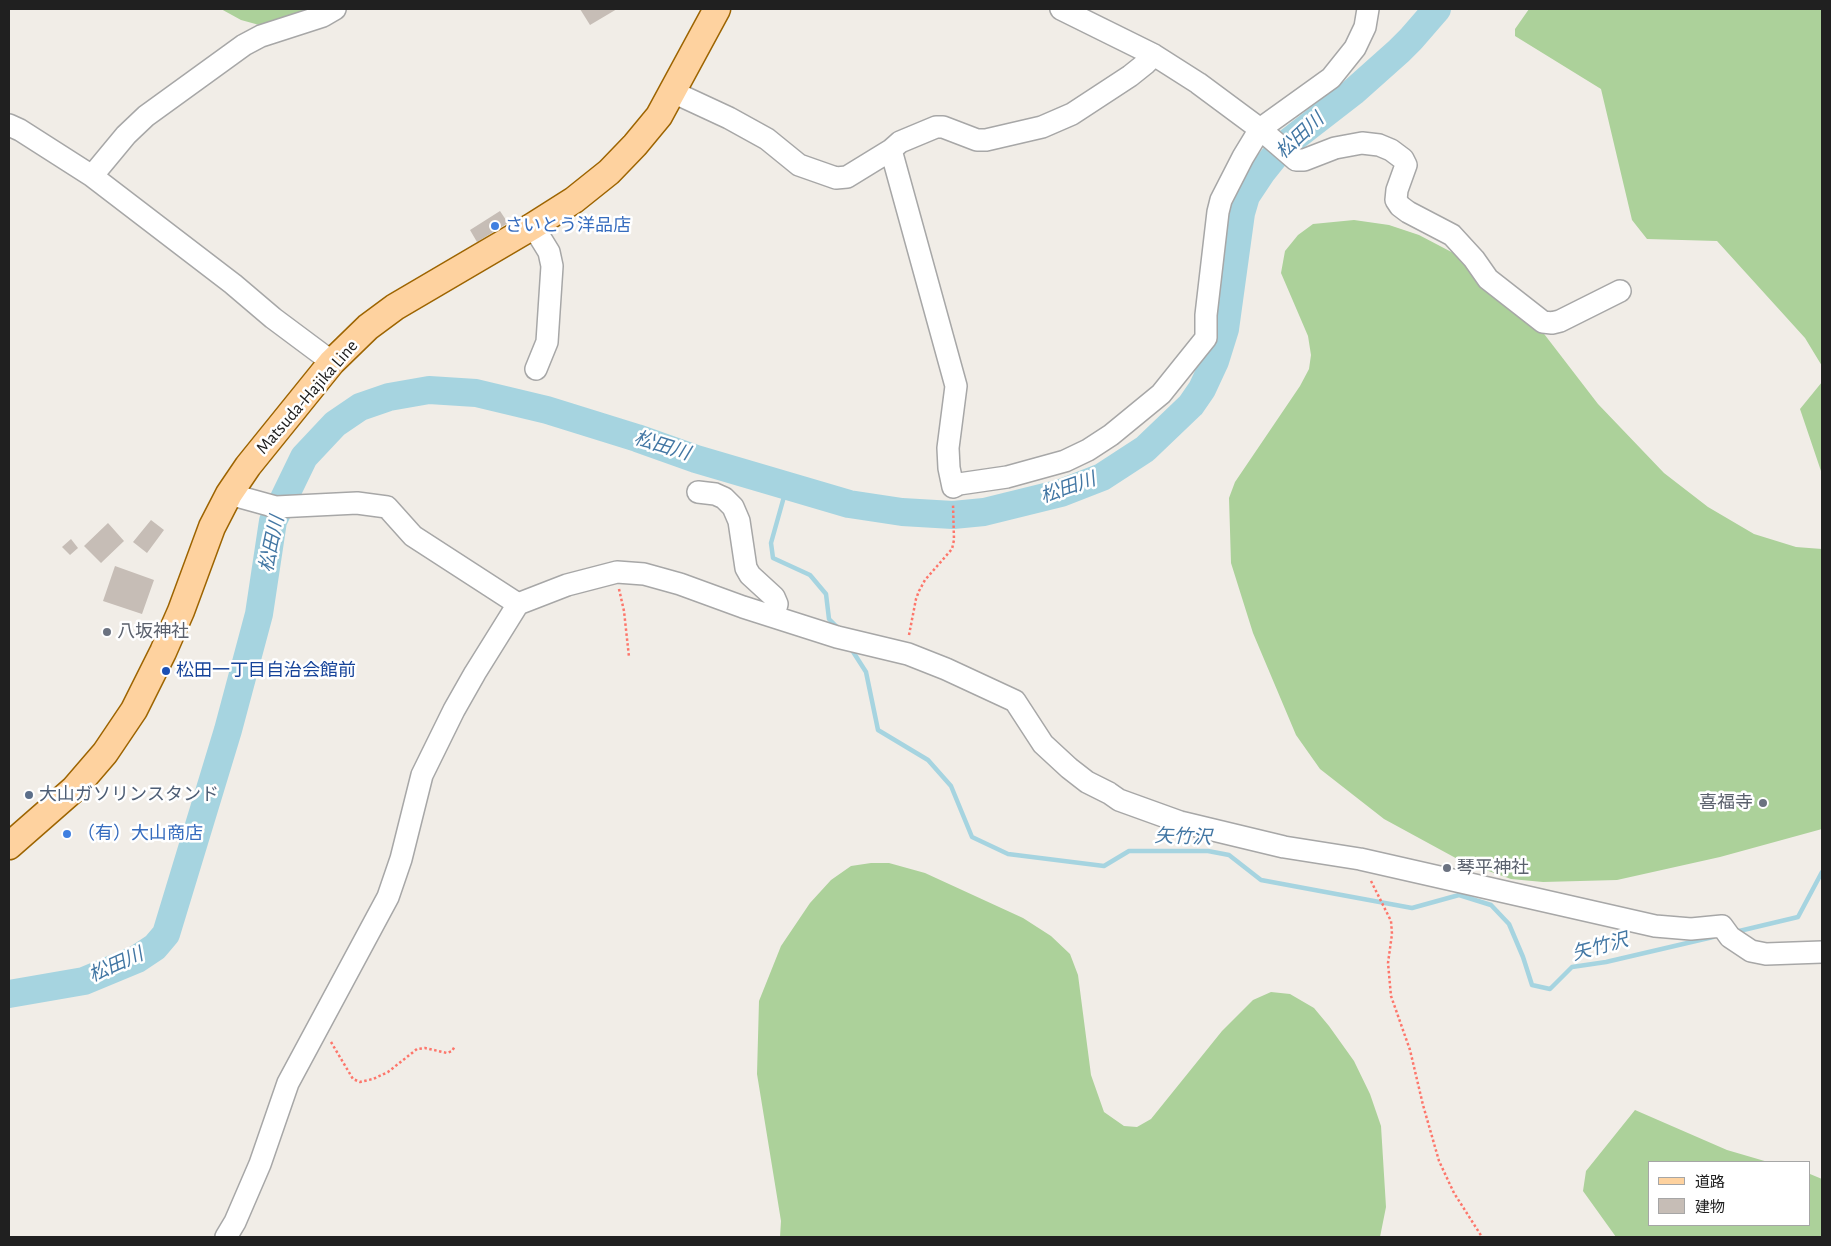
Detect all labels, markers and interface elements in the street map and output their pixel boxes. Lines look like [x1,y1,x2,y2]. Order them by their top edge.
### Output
water label: 松田川 [1271,108,1329,164]
place label: さいとう洋品店 [505,215,631,237]
marker: さいとう洋品店 [489,220,501,232]
street label: Matsuda-Hajika Line [251,335,363,459]
water label: 松田川 [631,427,693,465]
water label: 松田川 [1037,468,1099,508]
water label: 松田川 [255,514,289,574]
place label: 八坂神社 [117,621,189,643]
marker: 八坂神社 [101,626,113,638]
place label: 松田一丁目自治会館前 [176,660,356,682]
marker: 松田一丁目自治会館前 [160,665,172,677]
place label: 大山ガソリンスタンド [39,784,219,806]
marker: 大山ガソリンスタンド [23,789,35,801]
place label: 喜福寺 [1699,792,1753,814]
marker: 喜福寺 [1757,797,1769,809]
place label: （有）大山商店 [77,823,203,845]
water label: 矢竹沢 [1154,825,1212,849]
marker: （有）大山商店 [61,828,73,840]
place label: 琴平神社 [1457,857,1529,879]
marker: 琴平神社 [1441,862,1453,874]
water label: 矢竹沢 [1570,929,1630,965]
water label: 松田川 [85,943,147,987]
legend [1648,1161,1811,1226]
text: 道路 [1695,1175,1725,1190]
text: 建物 [1695,1200,1725,1215]

